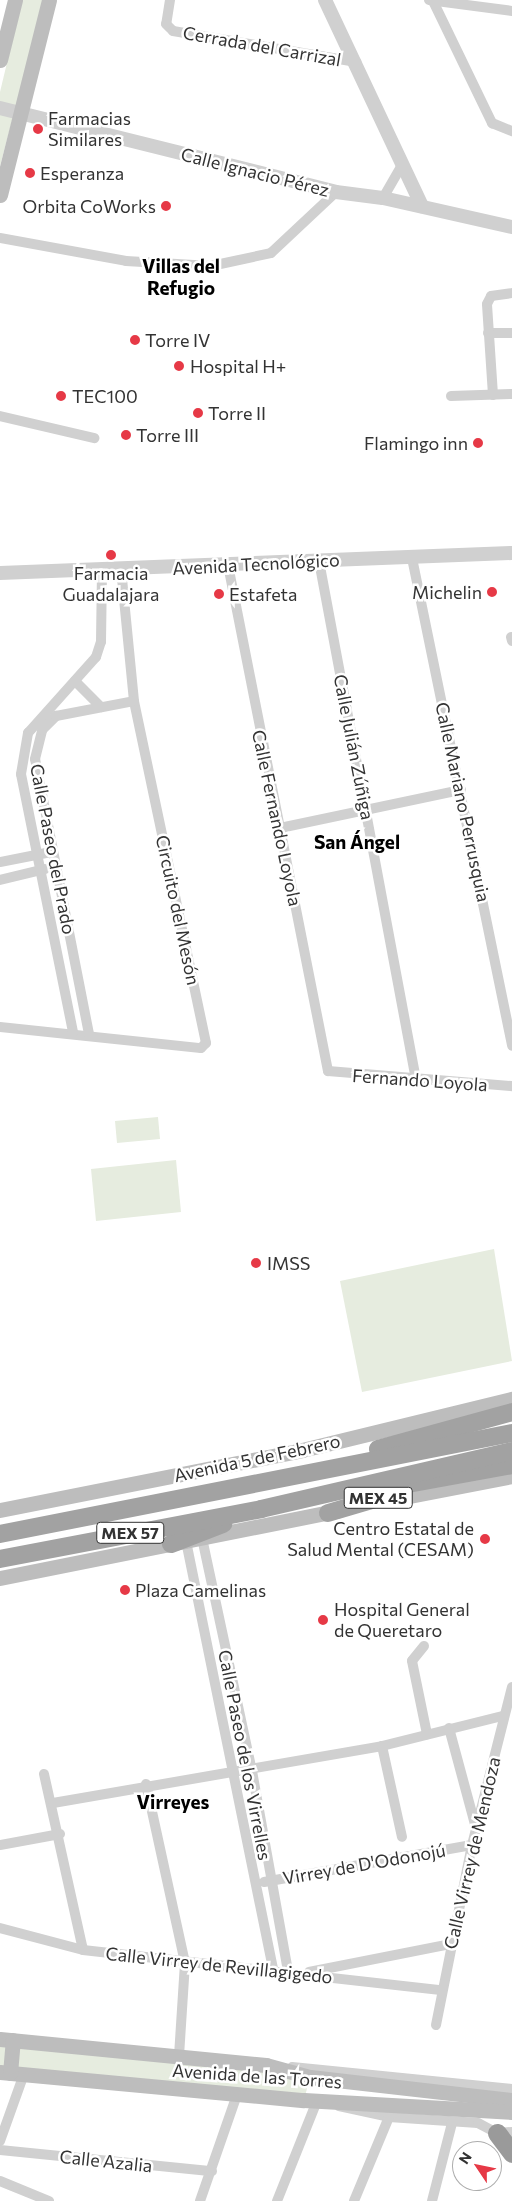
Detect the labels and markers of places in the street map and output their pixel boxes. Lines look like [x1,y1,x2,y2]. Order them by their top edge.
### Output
place label: Farmacias Similares [48,108,131,150]
marker: Farmacias Similares [32,123,44,135]
place label: Esperanza [40,162,124,184]
marker: Esperanza [24,167,36,179]
place label: Orbita CoWorks [23,195,156,217]
marker: Orbita CoWorks [160,200,172,212]
place label: Torre IV [145,329,210,351]
marker: Torre IV [129,334,141,346]
place label: Hospital H+ [190,355,286,377]
marker: Hospital H+ [172,359,186,373]
place label: TEC100 [72,385,138,407]
marker: TEC100 [54,389,68,403]
place label: Torre II [208,402,266,424]
marker: Torre II [192,407,204,419]
place label: Torre III [136,424,199,446]
marker: Torre III [120,429,132,441]
place label: Flamingo inn [364,432,468,454]
marker: Flamingo inn [472,437,484,449]
marker: Farmacia Guadalajara [105,549,117,561]
place label: Farmacia Guadalajara [63,563,159,606]
place label: Michelin [412,581,482,603]
place label: Estafeta [229,583,297,605]
marker: Michelin [486,586,498,598]
marker: Estafeta [213,588,225,600]
place label: IMSS [267,1252,310,1274]
marker: IMSS [249,1256,263,1270]
place label: Centro Estatal de Salud Mental (CESAM) [287,1518,474,1560]
marker: Centro Estatal de Salud Mental (CESAM) [478,1532,492,1546]
place label: Plaza Camelinas [135,1579,266,1601]
marker: Plaza Camelinas [119,1584,131,1596]
place label: Hospital General de Queretaro [334,1599,470,1642]
marker: Hospital General de Queretaro [316,1613,330,1627]

